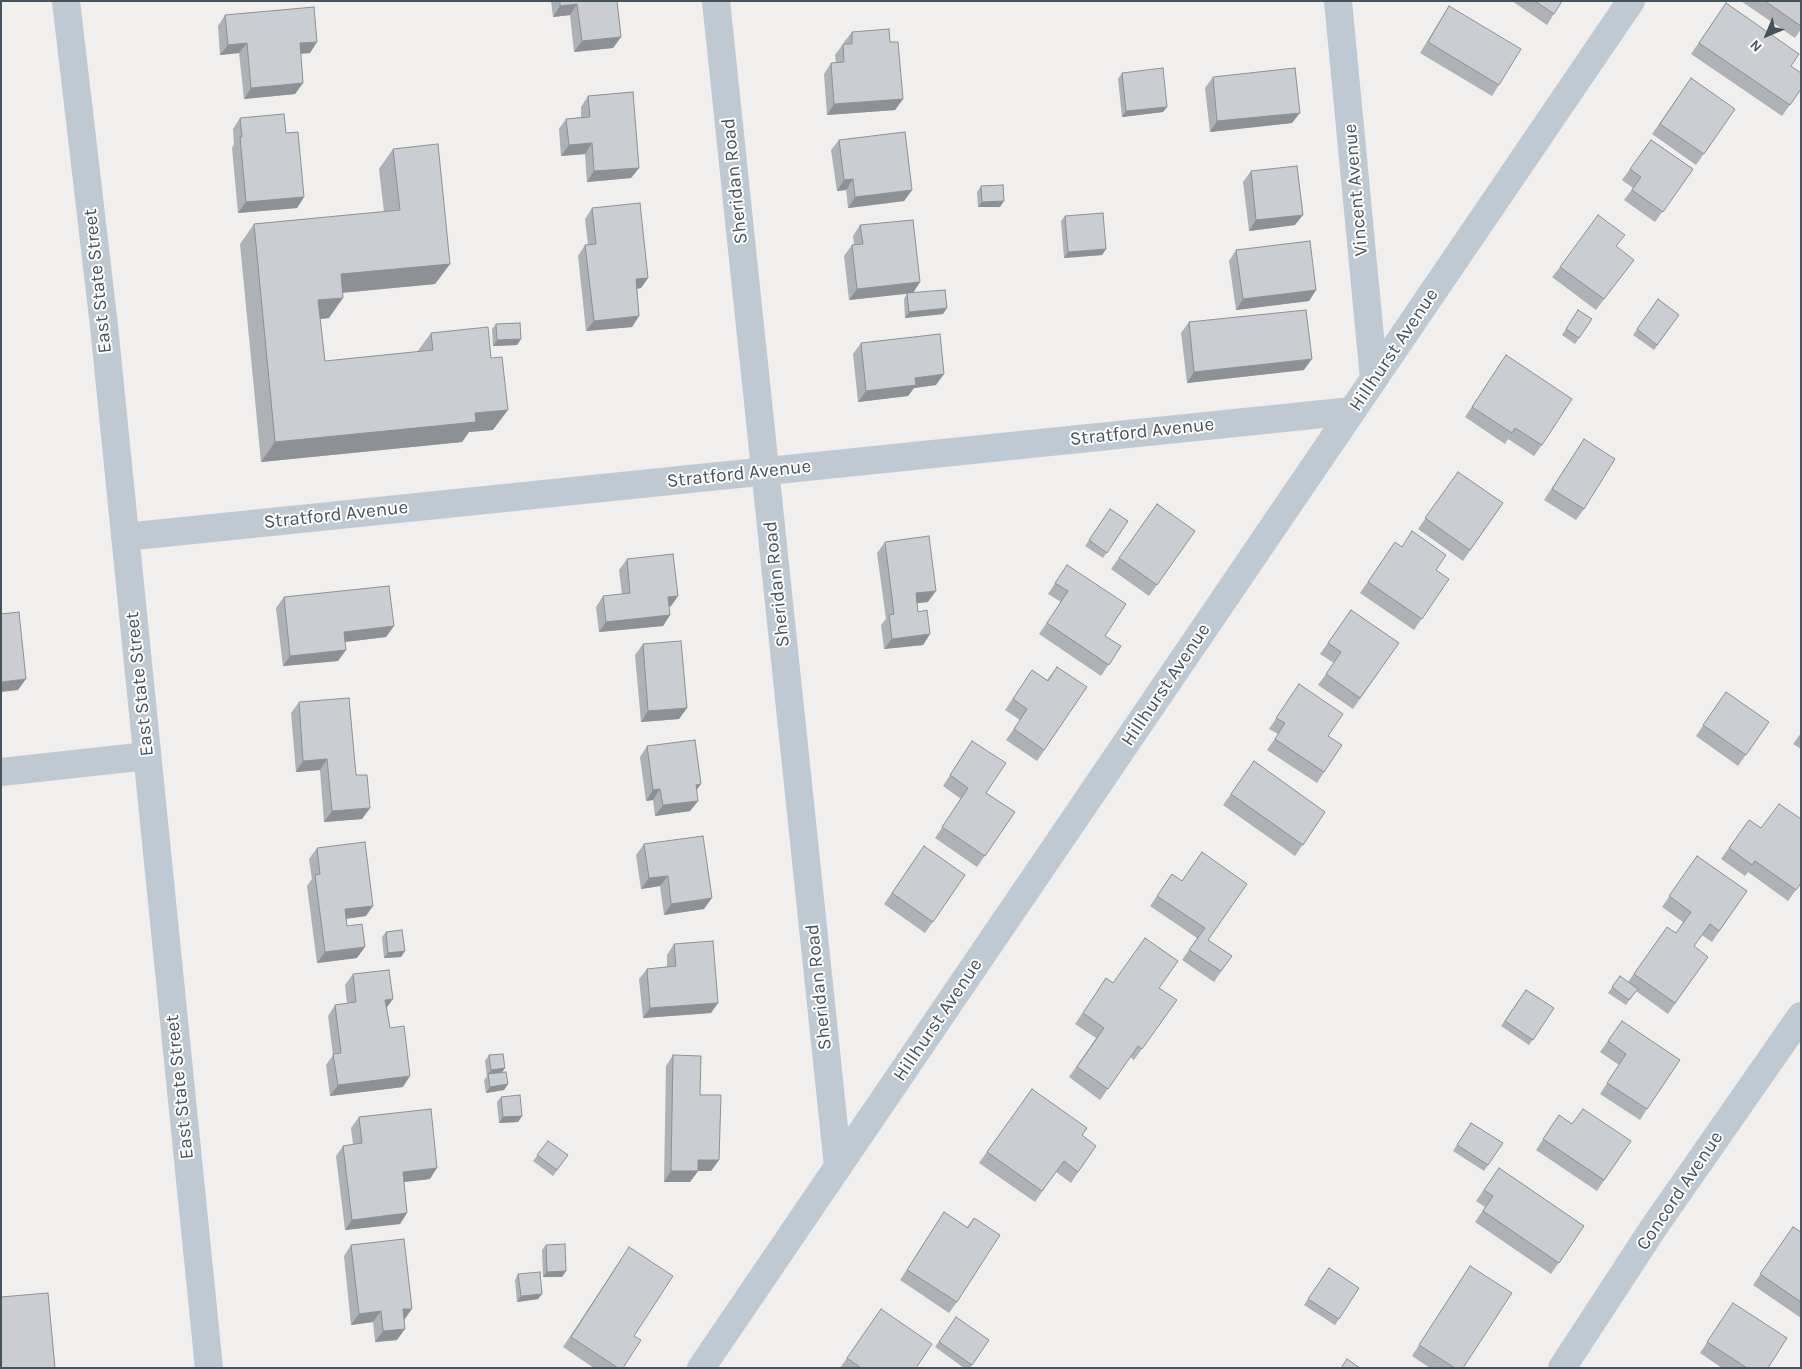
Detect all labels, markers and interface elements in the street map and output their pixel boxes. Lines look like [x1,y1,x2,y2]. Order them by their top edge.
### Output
north arrow [1742,10,1792,60]
text: N [1746,36,1766,56]
street label: Sheridan Road [717,117,753,245]
street label: Vincent Avenue [1339,123,1373,257]
street label: East State Street [79,207,117,355]
street label: Hillhurst Avenue [1345,284,1443,416]
street label: Stratford Avenue [1069,413,1215,451]
street label: Stratford Avenue [666,455,812,493]
street label: Stratford Avenue [263,496,409,534]
street label: Sheridan Road [759,520,795,648]
street label: East State Street [121,610,159,758]
street label: Hillhurst Avenue [1117,619,1215,751]
street label: Sheridan Road [801,923,837,1051]
street label: Hillhurst Avenue [889,954,987,1086]
street label: East State Street [161,1013,199,1161]
street label: Concord Avenue [1632,1127,1728,1255]

